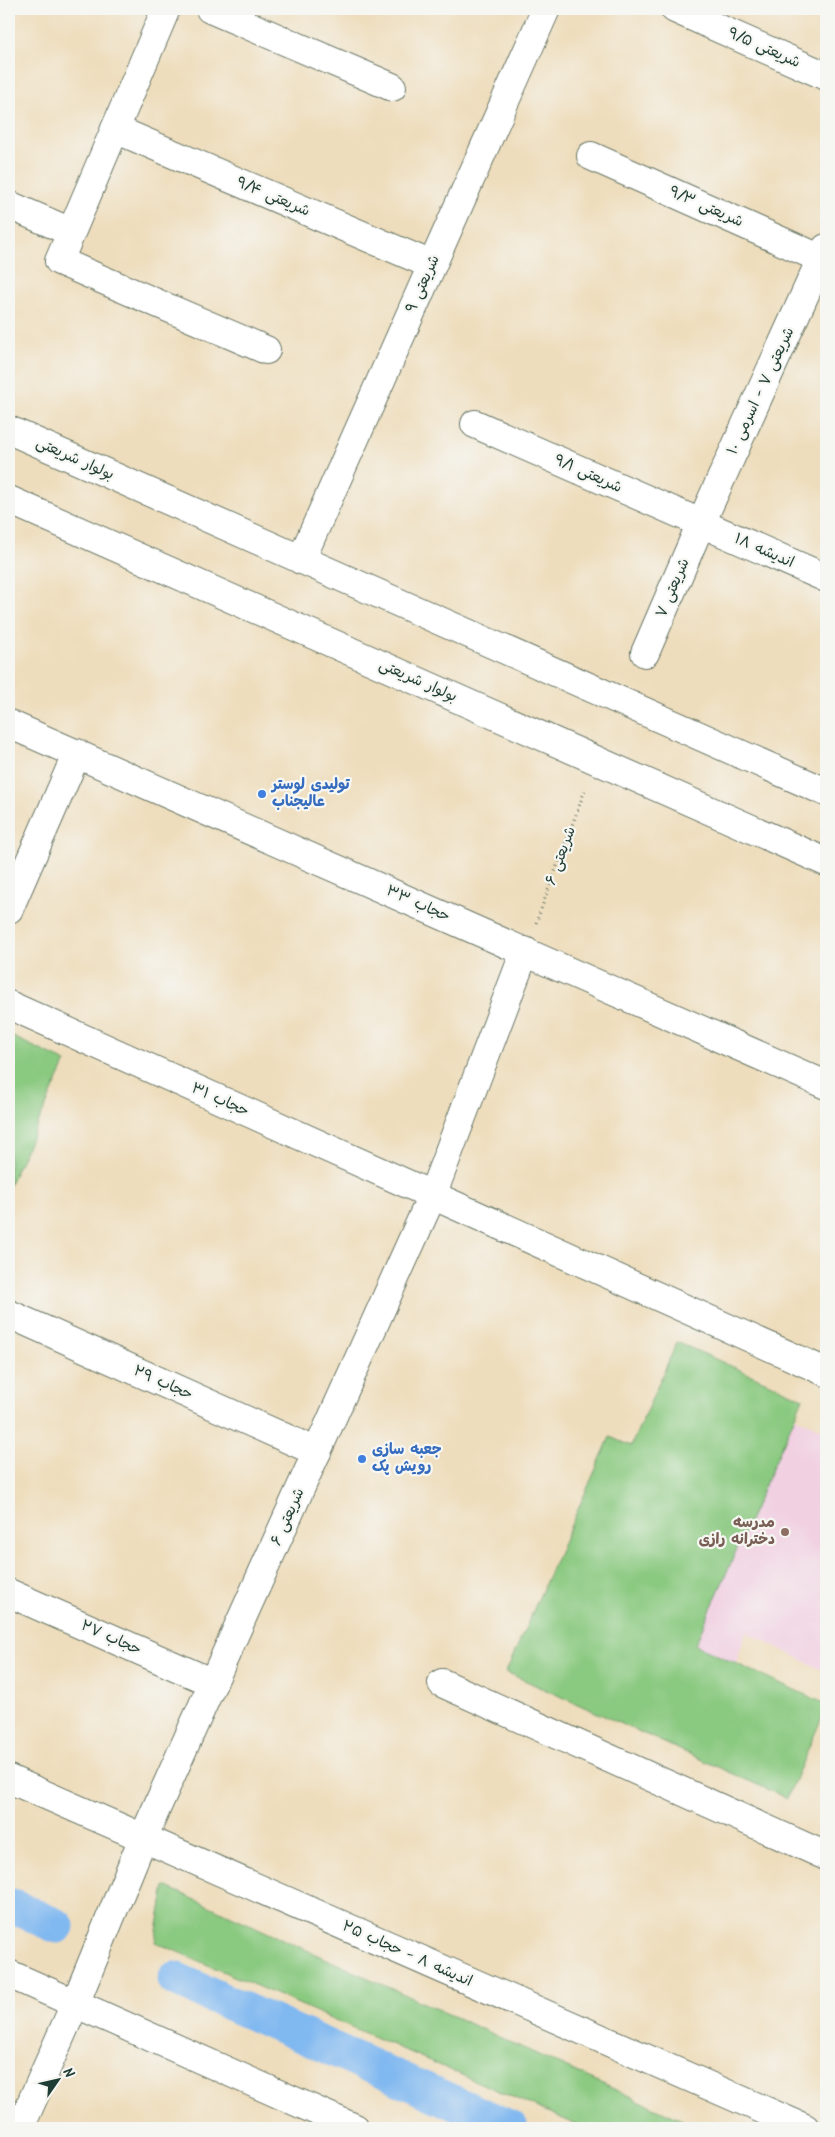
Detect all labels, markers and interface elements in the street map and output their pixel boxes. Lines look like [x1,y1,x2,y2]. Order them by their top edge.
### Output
street label: شریعتی ۹/۵ [724,21,804,75]
street label: شریعتی ۹/۴ [232,171,314,223]
street label: شریعتی ۹/۳ [665,180,747,234]
street label: شریعتی ۹ [400,251,446,317]
street label: شریعتی ۷ - اسرمی ۱۰ [721,323,801,459]
street label: بولوار شریعتی [32,431,118,487]
street label: شریعتی ۹/۱ [550,448,626,500]
street label: اندیشه ۱۸ [730,527,798,575]
street label: شریعتی ۷ [650,554,696,622]
street label: بولوار شریعتی [375,653,461,709]
place label: تولیدی لوستر عالیجناب [270,773,350,814]
marker: تولیدی لوستر عالیجناب [256,788,268,800]
street label: شریعتی ۶ [539,823,583,889]
street label: حجاب ۳۳ [382,879,454,929]
street label: حجاب ۳۱ [187,1077,253,1123]
street label: حجاب ۲۹ [129,1359,197,1407]
place label: جعبه سازی رویش پک [372,1438,442,1479]
marker: جعبه سازی رویش پک [356,1453,368,1465]
street label: شریعتی ۶ [265,1484,311,1550]
place label: مدرسه دخترانه رازی [699,1511,775,1552]
marker: مدرسه دخترانه رازی [779,1526,791,1538]
street label: حجاب ۲۷ [77,1614,145,1662]
street label: اندیشه ۸ - حجاب ۲۵ [338,1914,476,1994]
north arrow [32,2054,82,2104]
text: N [56,2063,80,2083]

